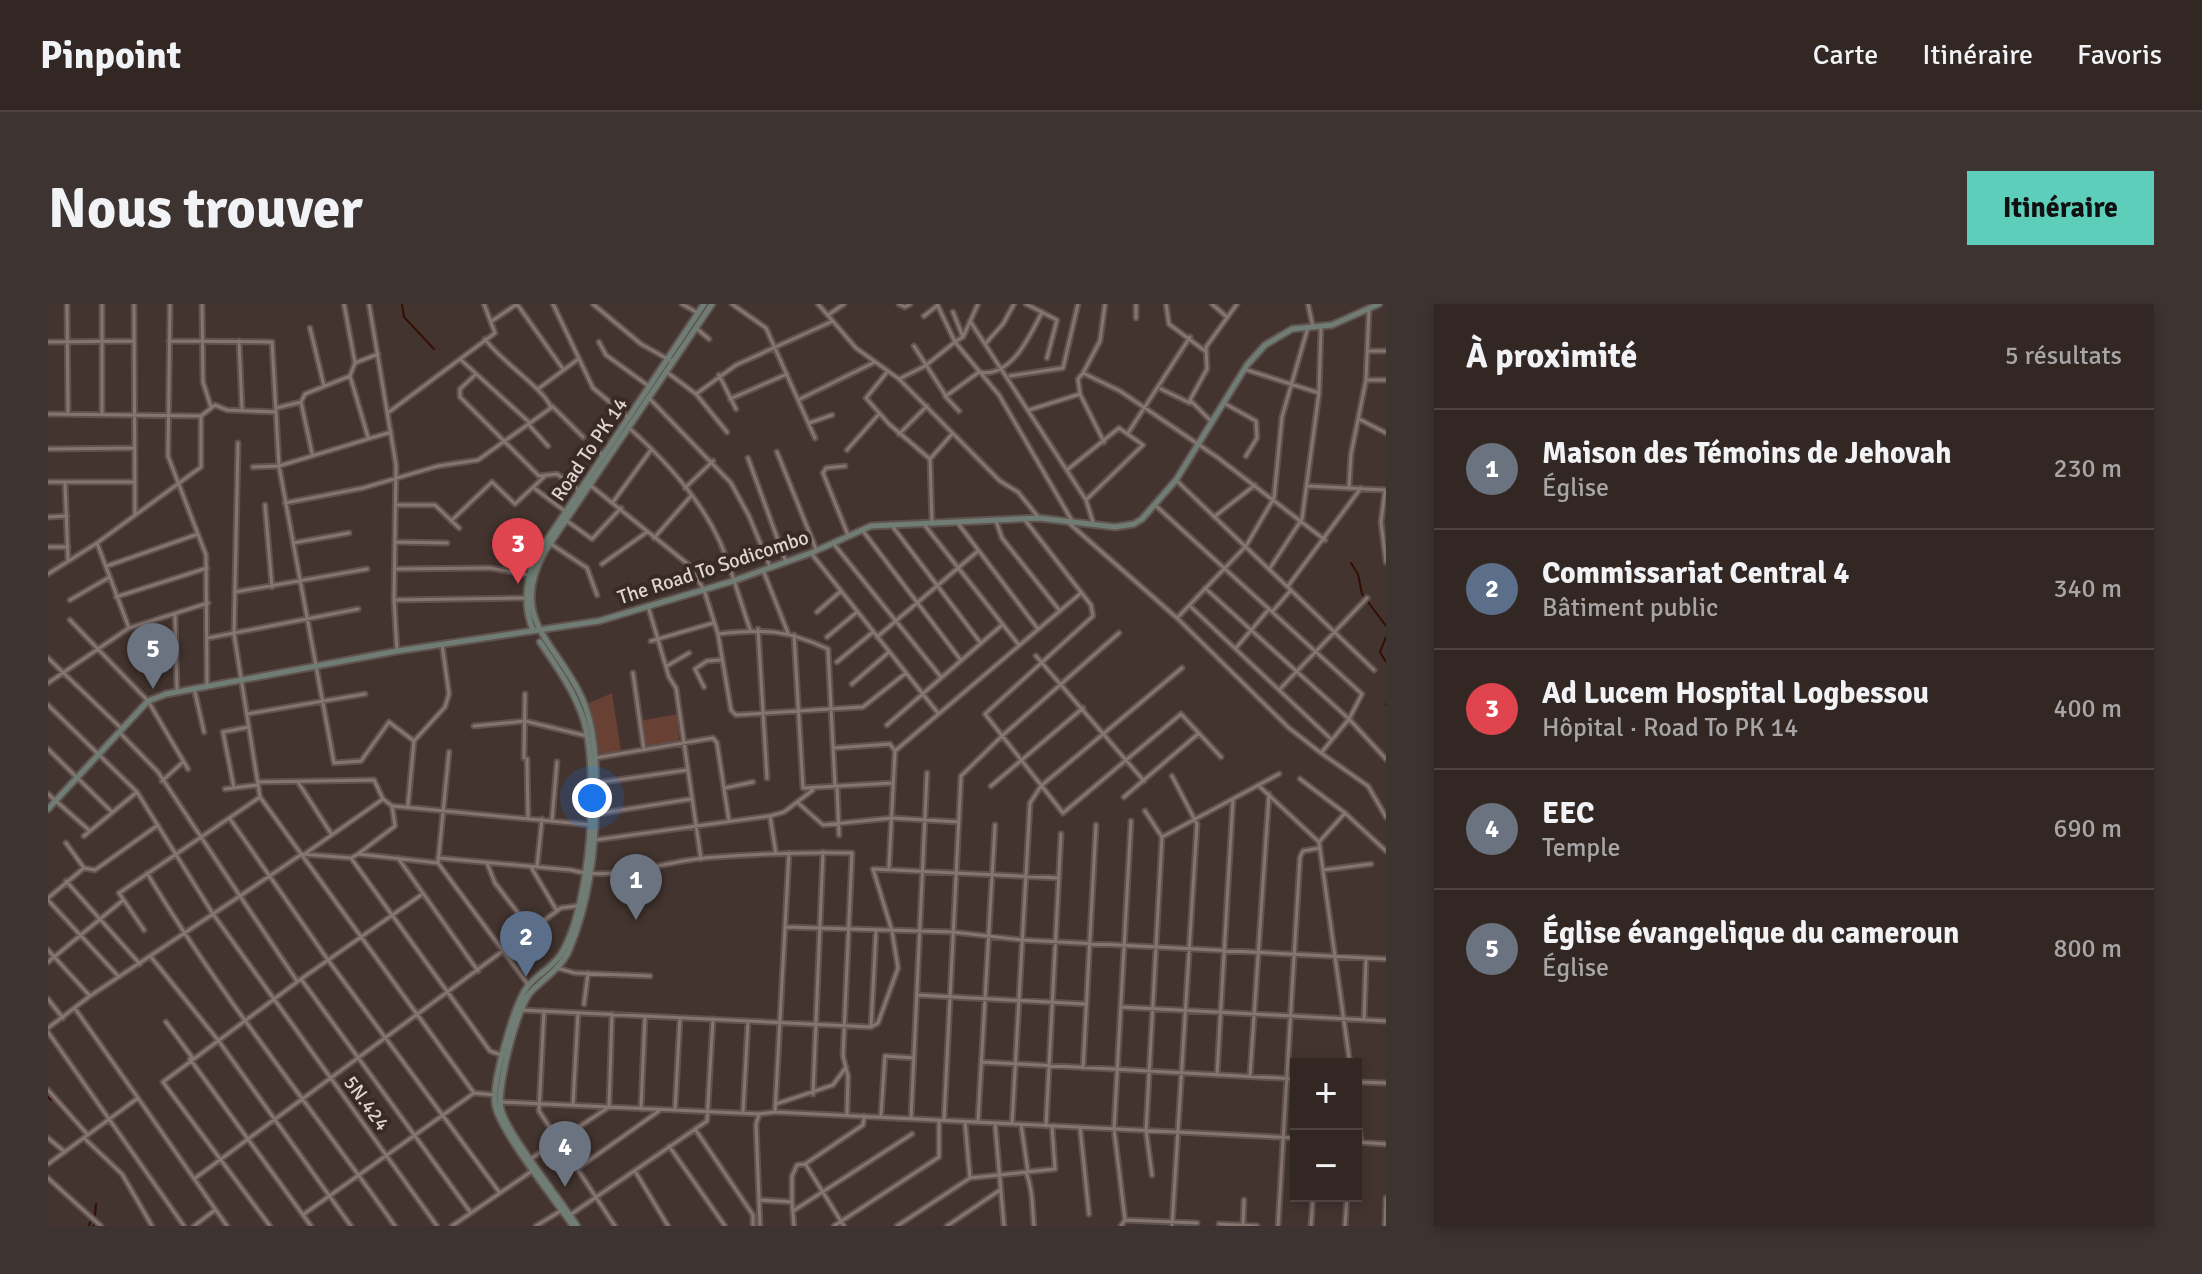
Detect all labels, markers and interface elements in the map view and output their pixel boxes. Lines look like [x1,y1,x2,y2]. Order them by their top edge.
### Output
text: Pinpoint [40,32,181,79]
text: Carte [1813,38,1878,72]
text: Itinéraire [1922,38,2033,72]
text: Favoris [2077,38,2162,72]
button: Itinéraire [1967,171,2154,245]
text: Nous trouver [48,174,363,243]
text: À proximité [1466,335,1637,377]
text: 5 résultats [2005,340,2122,372]
street label: Road To PK 14 [546,393,633,506]
text: Maison des Témoins de Jehovah [1542,435,1952,472]
text: 1 [1485,453,1499,485]
text: 230 m [2053,453,2122,485]
text: Église [1542,472,1609,504]
pin: 3 [492,518,544,584]
street label: The Road To Sodicombo [614,525,812,610]
text: Commissariat Central 4 [1542,555,1849,592]
text: 2 [1485,573,1499,605]
text: 340 m [2053,573,2122,605]
text: Bâtiment public [1542,592,1718,624]
pin: 5 [127,623,179,689]
text: Ad Lucem Hospital Logbessou [1542,675,1929,712]
text: 3 [1485,693,1499,725]
text: 400 m [2053,693,2122,725]
text: Hôpital · Road To PK 14 [1542,712,1798,744]
your location [572,778,612,818]
text: EEC [1542,795,1594,832]
text: 4 [1485,813,1499,845]
text: 690 m [2053,813,2122,845]
text: Temple [1542,832,1621,864]
pin: 1 [610,854,662,920]
pin: 2 [500,911,552,977]
text: Église évangelique du cameroun [1542,915,1959,952]
text: 5 [1485,933,1499,965]
text: 800 m [2053,933,2122,965]
text: Église [1542,952,1609,984]
map controls [1290,1058,1362,1202]
button: + [1290,1058,1362,1130]
street label: 5N.424 [338,1071,395,1136]
pin: 4 [539,1121,591,1187]
button: − [1290,1130,1362,1202]

